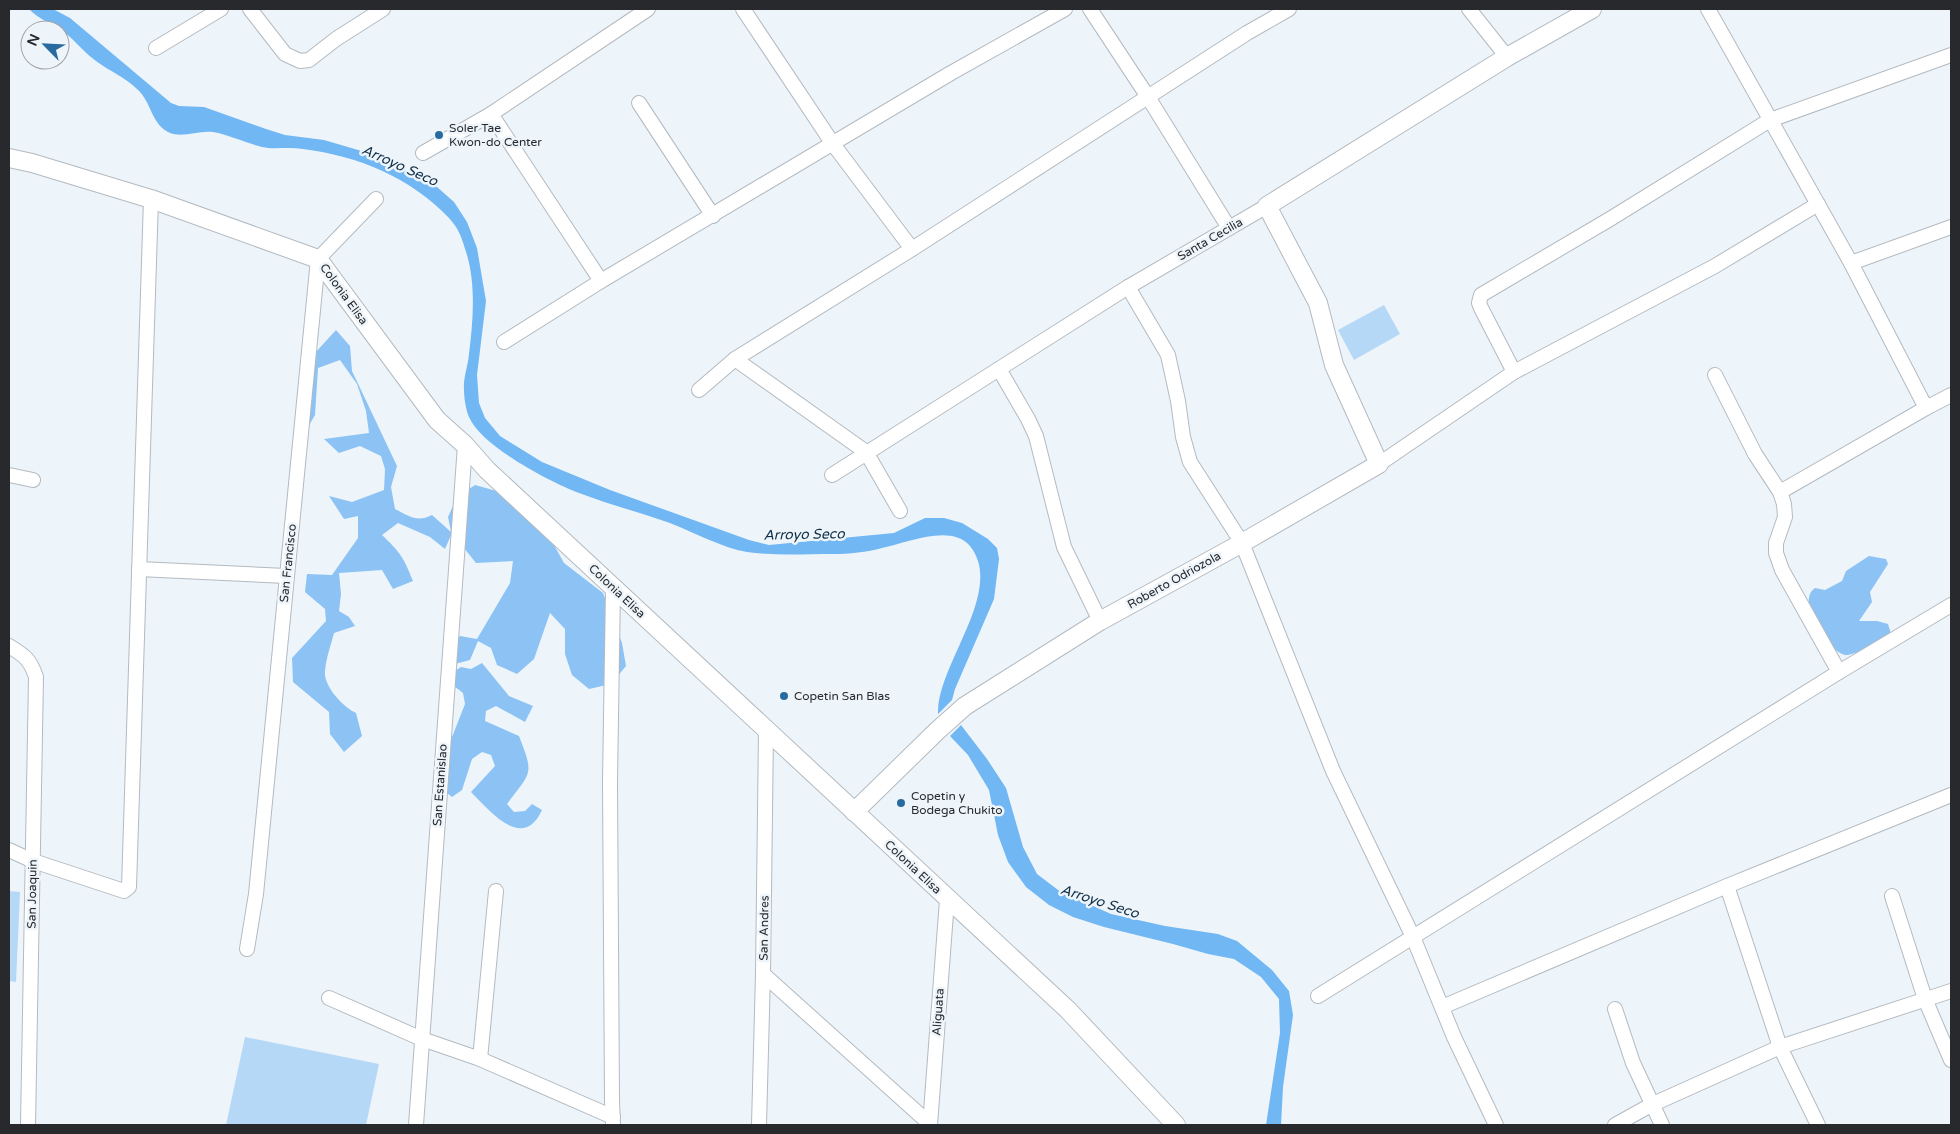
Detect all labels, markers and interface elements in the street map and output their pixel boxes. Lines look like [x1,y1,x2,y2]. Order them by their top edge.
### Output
north arrow [20,20,70,70]
text: N [24,31,44,49]
place label: Soler Tae Kwon-do Center [449,121,542,149]
marker: Soler Tae Kwon-do Center [433,129,445,141]
water label: Arroyo Seco [359,141,442,190]
street label: Santa Cecilia [1175,215,1245,263]
street label: Colonia Elisa [317,261,371,327]
street label: San Francisco [277,523,299,603]
water label: Arroyo Seco [763,525,846,544]
street label: Roberto Odriozola [1125,548,1223,612]
street label: Colonia Elisa [586,561,648,621]
place label: Copetin San Blas [794,689,890,703]
marker: Copetin San Blas [778,690,790,702]
street label: San Estanislao [430,743,450,827]
place label: Copetin y Bodega Chukito [911,789,1003,817]
marker: Copetin y Bodega Chukito [895,797,907,809]
street label: Colonia Elisa [882,837,944,897]
street label: San Joaquin [24,859,40,929]
water label: Arroyo Seco [1059,881,1143,923]
street label: San Andres [756,895,772,961]
street label: Aliguata [929,988,947,1036]

